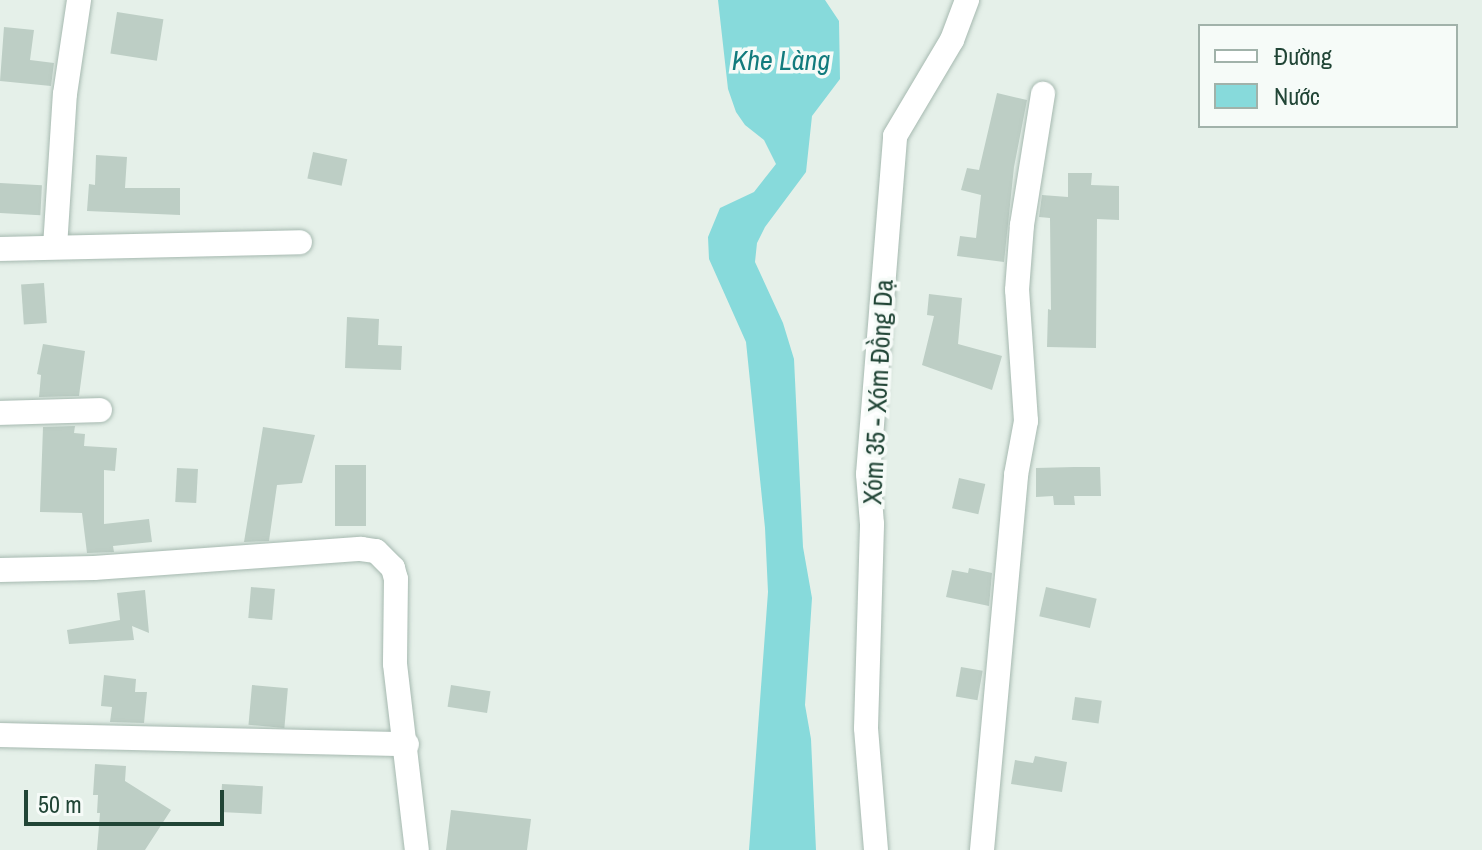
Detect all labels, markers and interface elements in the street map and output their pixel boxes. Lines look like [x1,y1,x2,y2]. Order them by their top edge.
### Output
legend [1198,24,1458,128]
text: Đường [1274,40,1332,72]
water label: Khe Làng [732,43,830,77]
text: Nước [1274,80,1320,112]
street label: Xóm 35 - Xóm Đồng Dạ [857,279,899,505]
scale bar [28,774,228,824]
text: 50 m [38,788,82,820]

